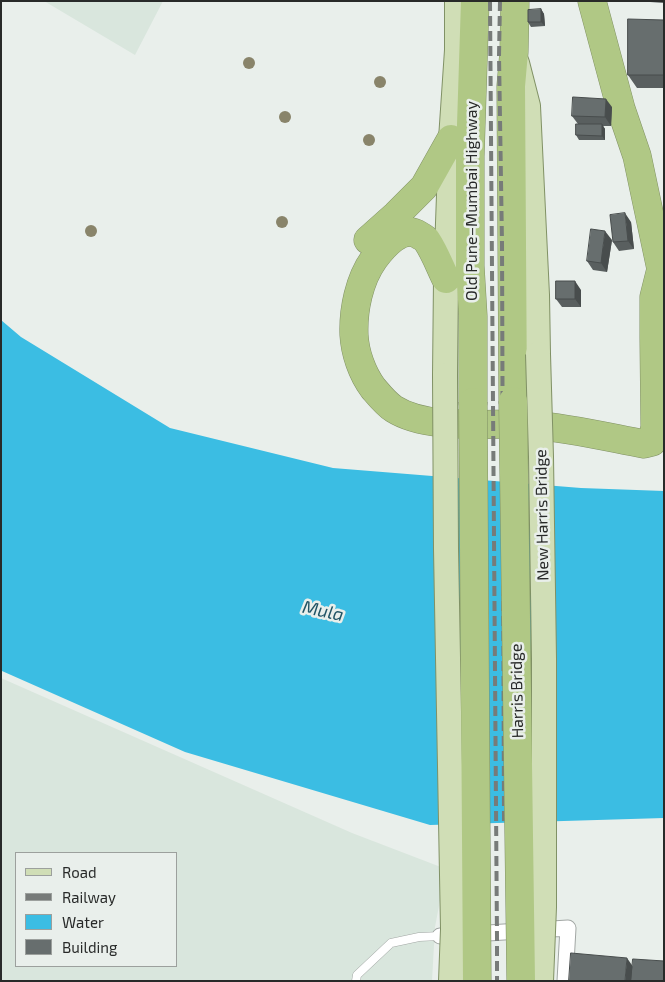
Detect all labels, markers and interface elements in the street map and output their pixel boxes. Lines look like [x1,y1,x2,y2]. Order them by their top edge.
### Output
street label: Old Pune–Mumbai Highway [462,101,482,301]
street label: New Harris Bridge [531,449,553,581]
water label: Mula [300,596,346,626]
street label: Harris Bridge [507,643,527,739]
legend [15,852,178,967]
text: Road [62,863,97,881]
text: Railway [62,888,116,906]
text: Water [62,913,104,931]
text: Building [62,938,117,956]

